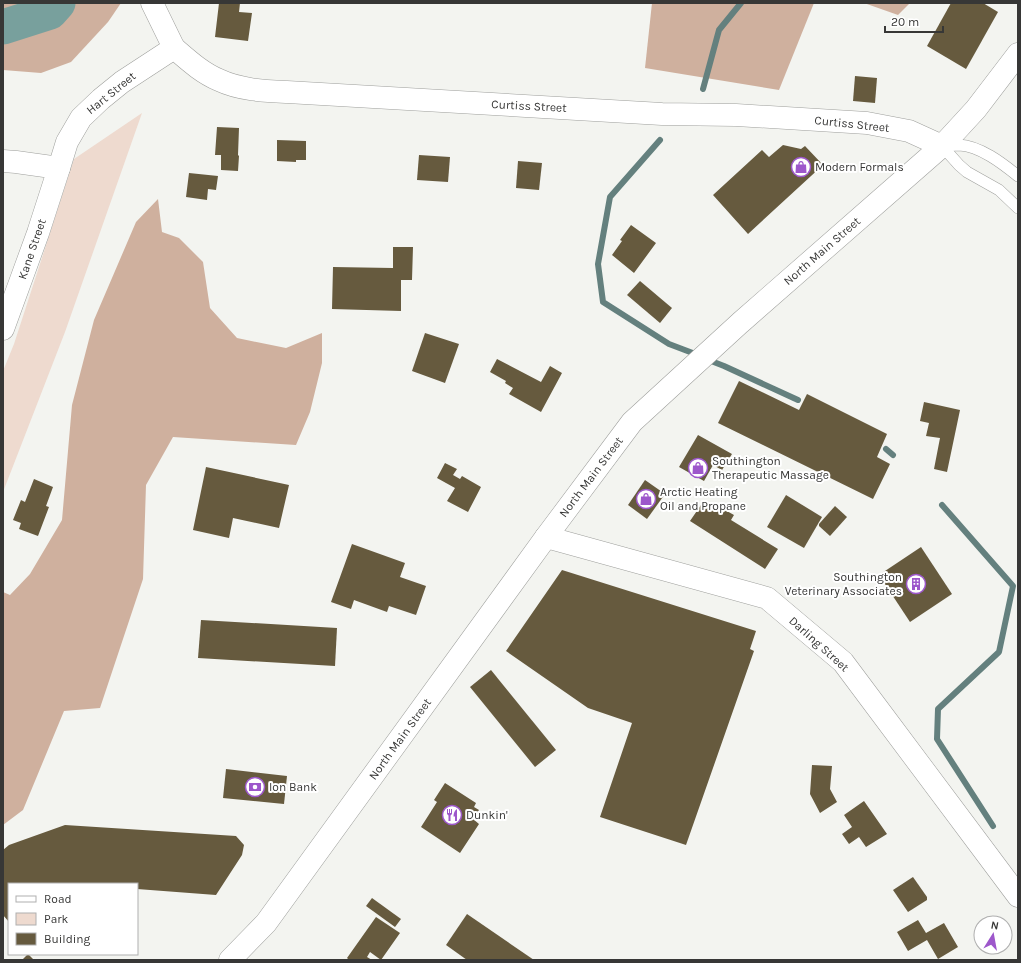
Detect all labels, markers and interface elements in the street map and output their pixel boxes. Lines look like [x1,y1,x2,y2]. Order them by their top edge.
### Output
scale bar [885,8,943,34]
text: 20 m [891,15,919,29]
street label: Hart Street [84,69,139,117]
street label: Curtiss Street [491,97,568,115]
street label: Curtiss Street [814,113,891,135]
shop icon: Modern Formals [790,156,812,178]
place label: Modern Formals [815,160,904,174]
street label: North Main Street [781,214,864,288]
street label: Kane Street [15,216,49,281]
street label: North Main Street [556,434,626,520]
place label: Southington Therapeutic Massage [712,454,829,482]
shop icon: Southington Therapeutic Massage [687,457,709,479]
place label: Arctic Heating Oil and Propane [660,485,746,513]
shop icon: Arctic Heating Oil and Propane [635,488,657,510]
place label: Southington Veterinary Associates [785,570,902,598]
building icon: Southington Veterinary Associates [905,573,927,595]
street label: Darling Street [786,614,852,675]
street label: North Main Street [366,695,434,782]
bank icon: Ion Bank [244,776,266,798]
place label: Ion Bank [269,780,317,794]
restaurant icon: Dunkin' [441,804,463,826]
place label: Dunkin' [466,808,508,822]
legend [8,883,138,955]
text: Road [44,892,72,906]
text: Park [44,912,69,926]
north arrow [973,915,1013,955]
text: N [990,919,1000,933]
text: Building [44,932,91,946]

